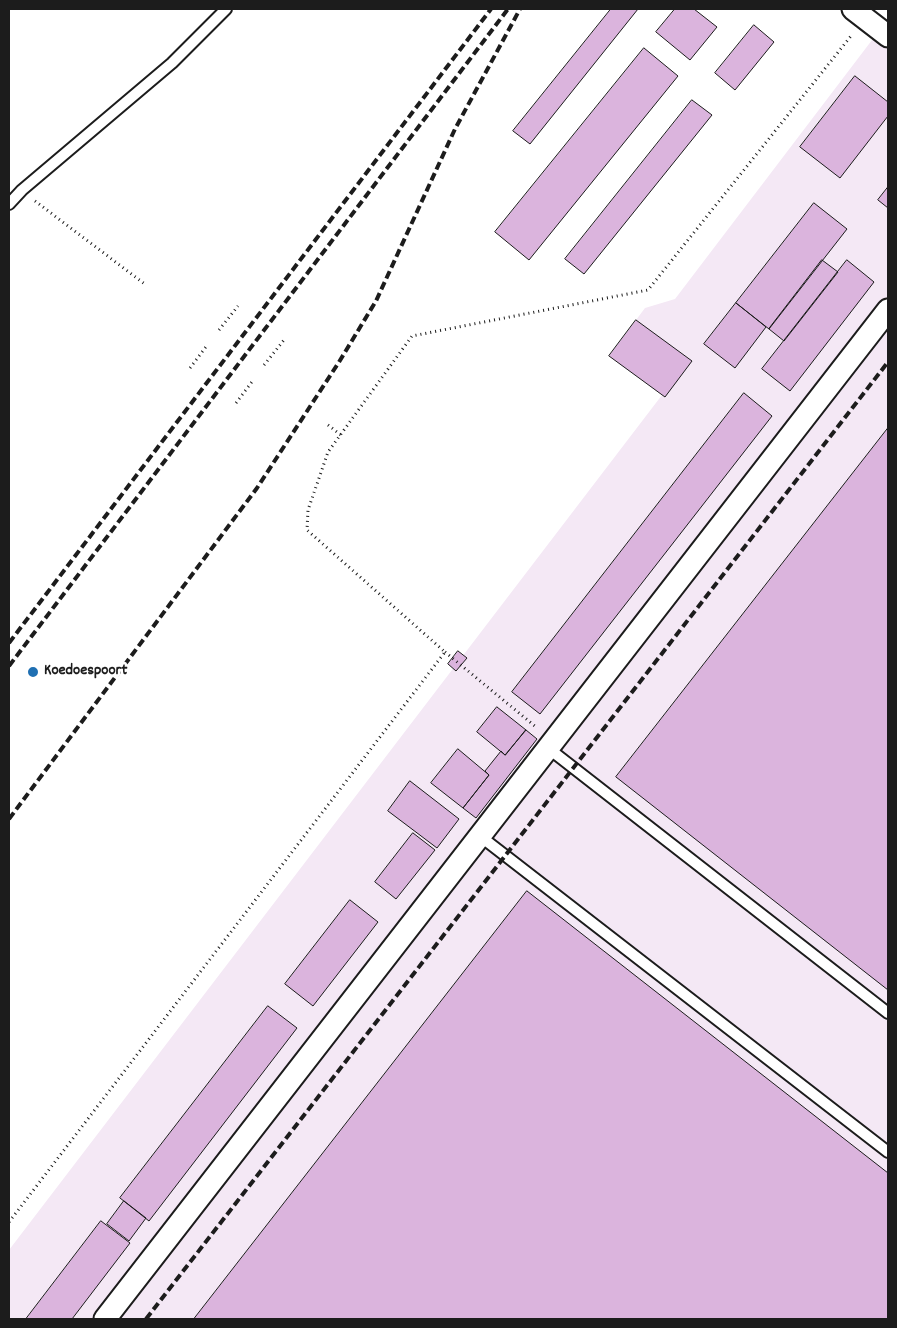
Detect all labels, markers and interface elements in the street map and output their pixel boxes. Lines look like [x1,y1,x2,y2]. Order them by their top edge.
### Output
place label: Koedoespoort [44,662,127,682]
marker: Koedoespoort [26,665,40,679]

